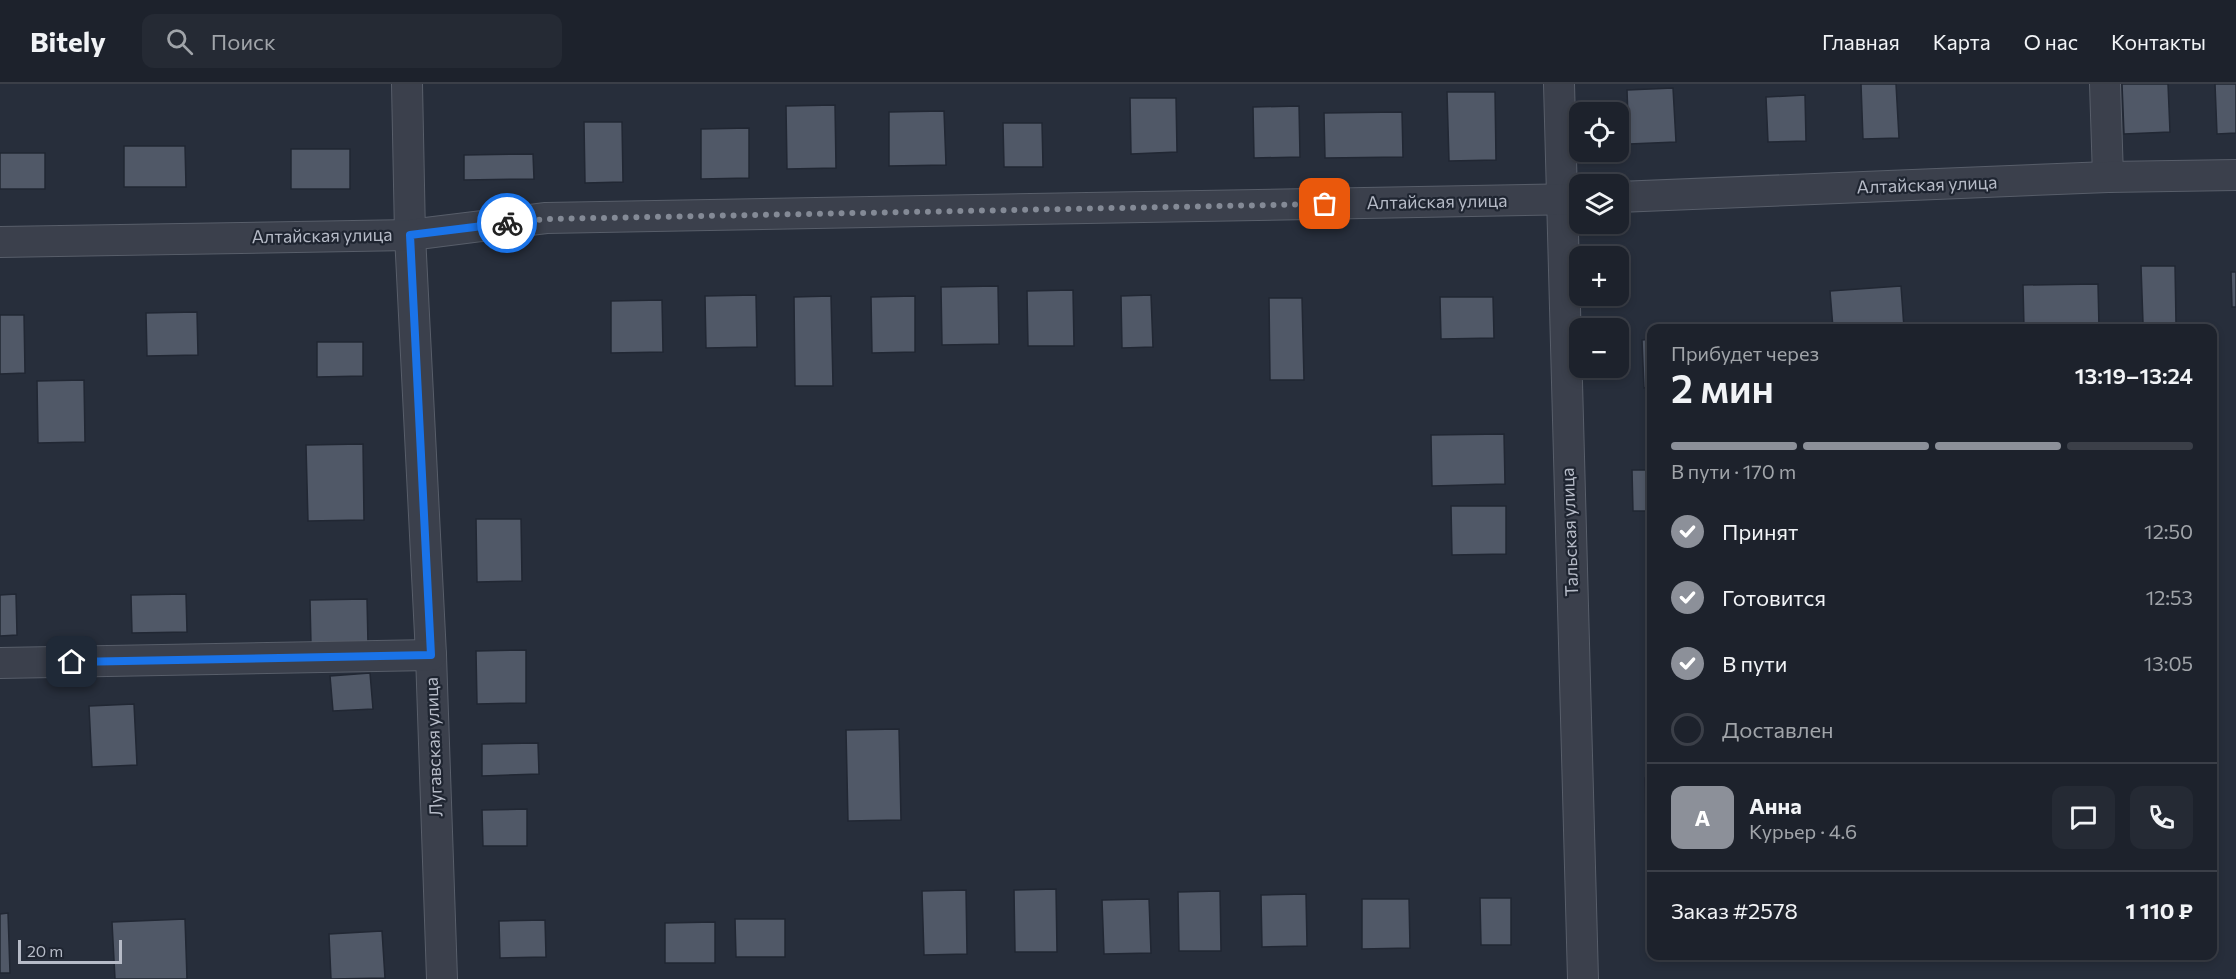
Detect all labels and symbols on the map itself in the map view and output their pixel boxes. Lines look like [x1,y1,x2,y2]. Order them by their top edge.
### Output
street label: Алтайская улица [1856,171,1998,197]
pin [1299,178,1350,229]
street label: Алтайская улица [1366,189,1508,213]
courier [477,193,537,253]
street label: Алтайская улица [251,223,393,247]
street label: Тальская улица [1556,467,1582,597]
pin [46,636,97,687]
street label: Лугавская улица [420,677,446,817]
scale bar [18,937,122,964]

